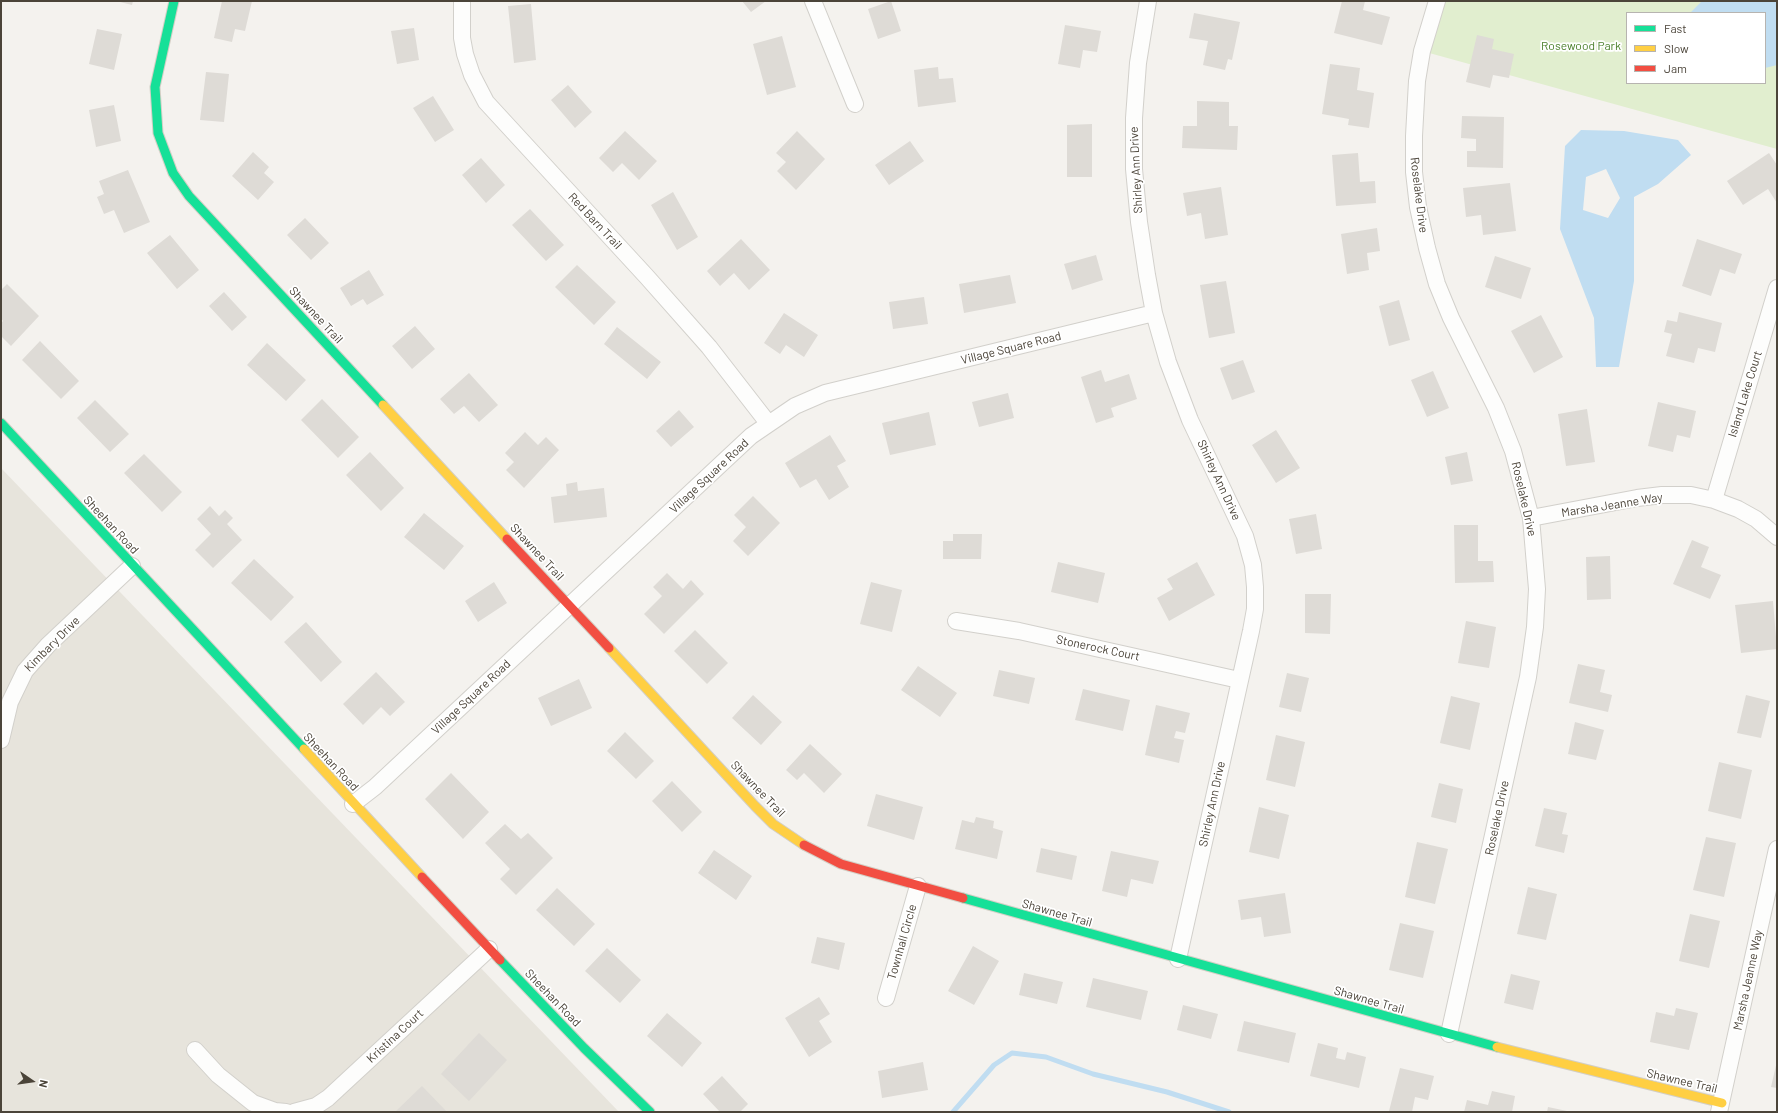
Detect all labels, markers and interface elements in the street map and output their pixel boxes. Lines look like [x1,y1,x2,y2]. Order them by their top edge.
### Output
legend [1626,12,1766,84]
text: Fast [1664,21,1687,35]
park label: Rosewood Park [1541,39,1621,53]
text: Slow [1664,41,1689,55]
text: Jam [1664,61,1687,75]
street label: Shirley Ann Drive [1127,126,1145,214]
street label: Roselake Drive [1407,156,1431,234]
street label: Red Barn Trail [565,190,625,252]
street label: Shawnee Trail [286,284,346,346]
street label: Village Square Road [959,329,1063,367]
street label: Island Lake Court [1725,349,1765,439]
street label: Village Square Road [666,436,752,516]
street label: Shirley Ann Drive [1194,437,1244,523]
street label: Roselake Drive [1508,460,1540,538]
street label: Marsha Jeanne Way [1560,490,1664,520]
street label: Sheehan Road [80,493,142,557]
street label: Shawnee Trail [507,521,567,583]
street label: Kimbary Drive [21,613,83,675]
street label: Stonerock Court [1055,632,1141,664]
street label: Village Square Road [428,657,514,737]
street label: Sheehan Road [300,730,362,794]
street label: Shawnee Trail [728,758,788,820]
street label: Shirley Ann Drive [1196,760,1228,848]
street label: Roselake Drive [1482,779,1512,857]
street label: Shawnee Trail [1020,896,1094,930]
street label: Townhall Circle [884,903,920,981]
street label: Marsha Jeanne Way [1730,928,1766,1032]
street label: Sheehan Road [522,966,584,1030]
street label: Shawnee Trail [1332,983,1406,1017]
street label: Kristina Court [364,1006,426,1066]
north arrow [12,1061,52,1101]
street label: Shawnee Trail [1645,1066,1719,1096]
text: N [37,1079,51,1089]

